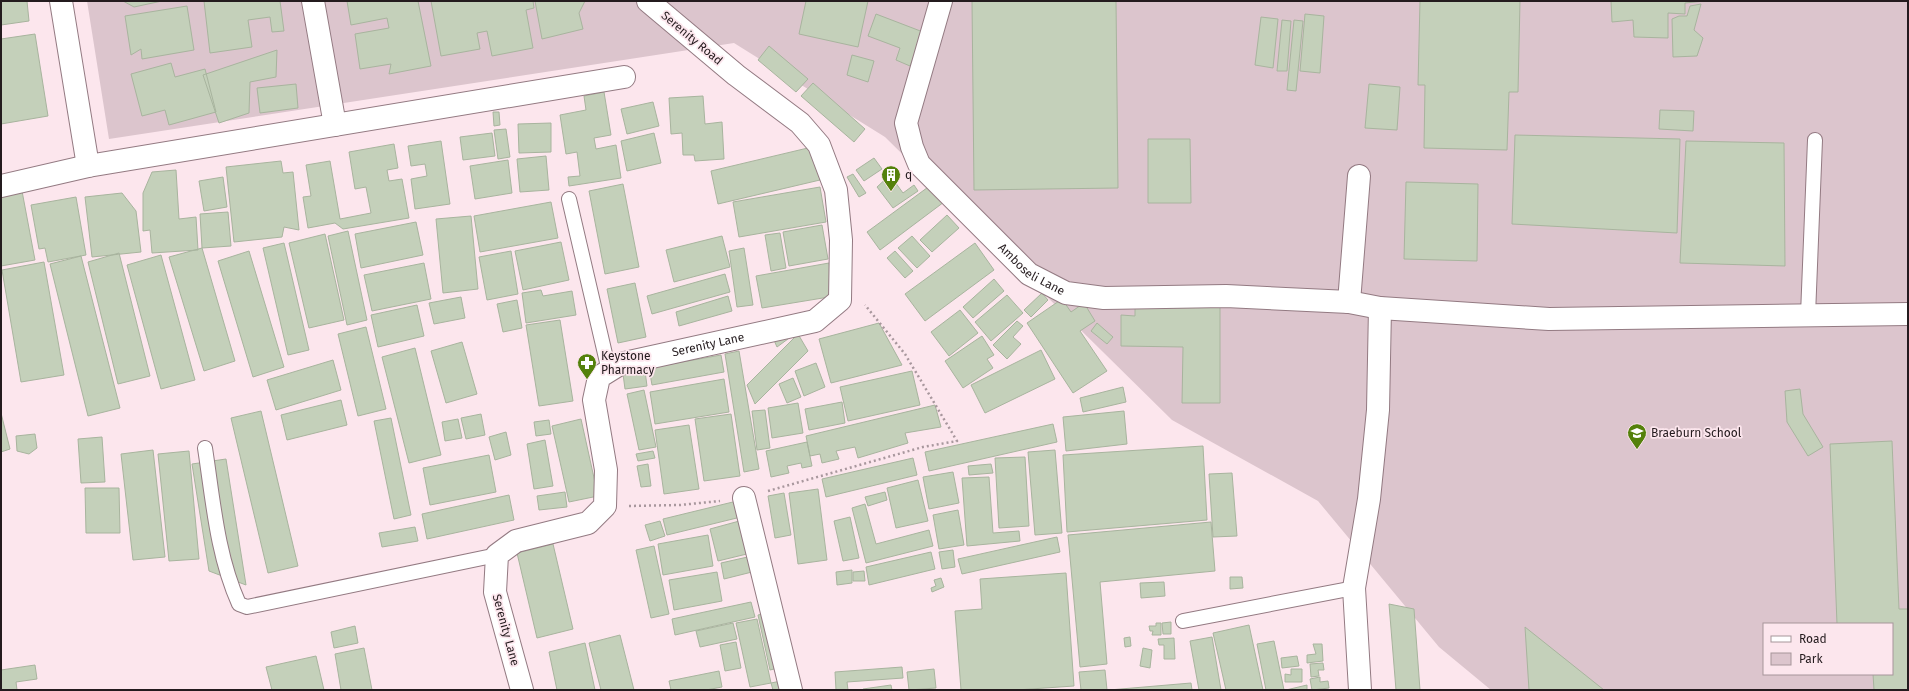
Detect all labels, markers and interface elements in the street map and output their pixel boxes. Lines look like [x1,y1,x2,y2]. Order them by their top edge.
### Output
street label: Serenity Road [659,8,725,68]
building icon: q [880,164,902,192]
place label: q [905,168,912,182]
street label: Amboseli Lane [995,240,1067,298]
street label: Serenity Lane [671,330,746,359]
place label: Keystone Pharmacy [601,349,654,377]
pharmacy icon: Keystone Pharmacy [576,352,598,380]
school or university icon: Braeburn School [1626,422,1648,450]
place label: Braeburn School [1651,426,1742,440]
street label: Serenity Lane [490,593,522,667]
legend [1763,623,1893,675]
text: Road [1799,632,1827,646]
text: Park [1799,652,1823,666]

